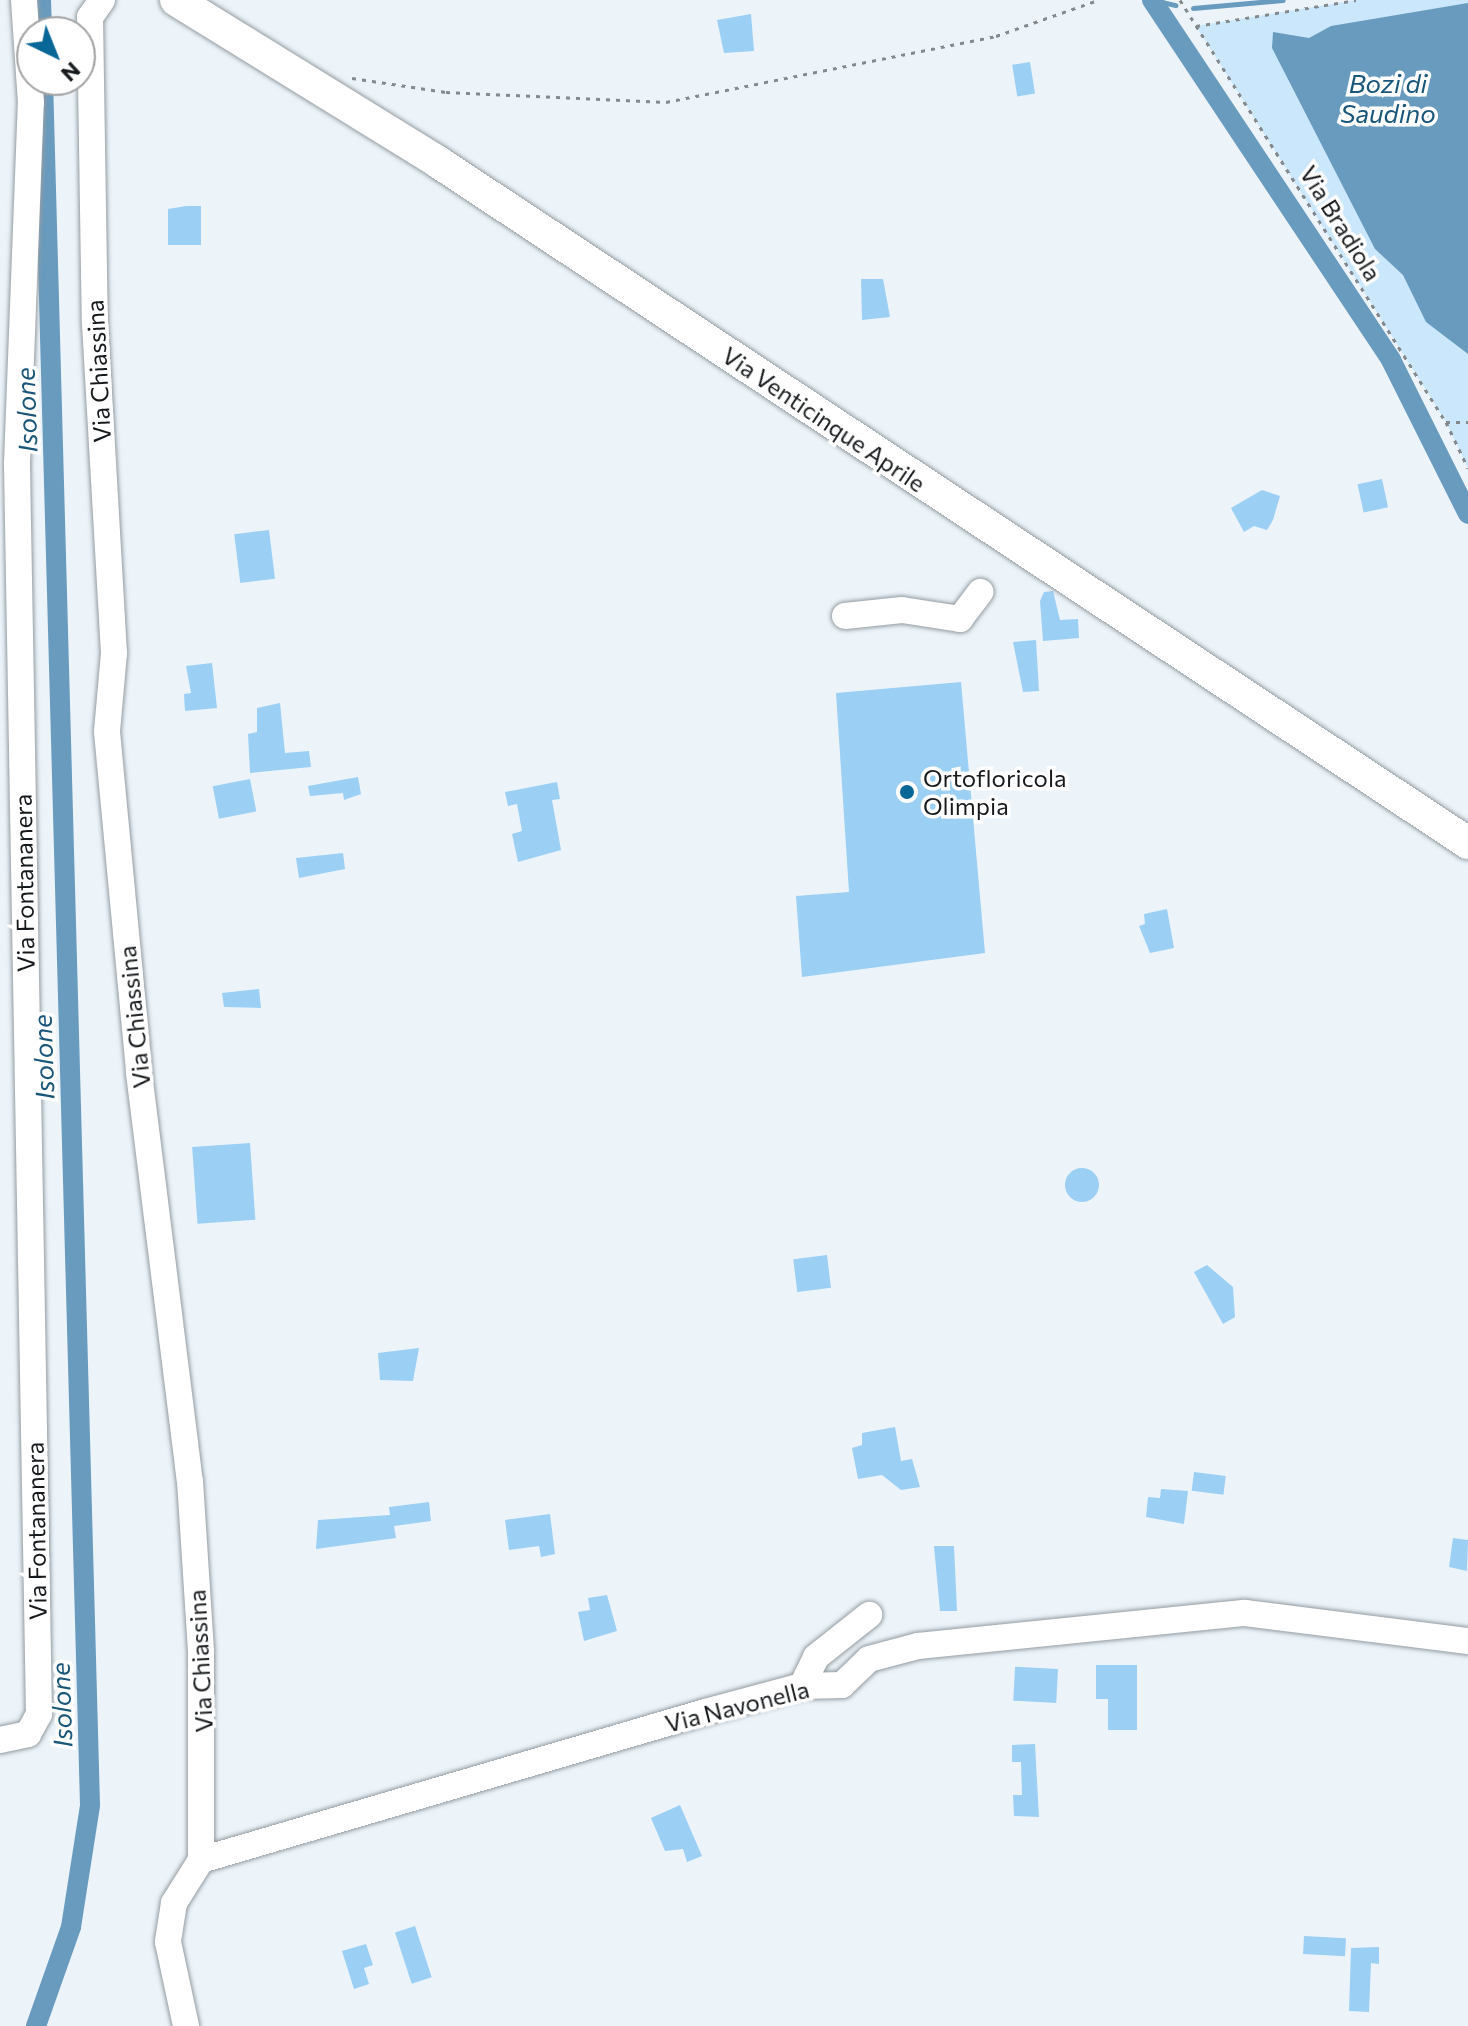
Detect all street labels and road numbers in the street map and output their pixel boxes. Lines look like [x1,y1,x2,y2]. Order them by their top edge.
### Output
street label: Via Bradiola [1294,160,1388,286]
street label: Via Chiassina [80,299,116,443]
street label: Via Venticinque Aprile [717,340,931,498]
street label: Via Fontananera [8,794,40,972]
street label: Via Chiassina [112,944,156,1090]
street label: Via Fontananera [20,1442,52,1620]
street label: Via Chiassina [182,1589,218,1733]
street label: Via Navonella [662,1674,812,1738]

